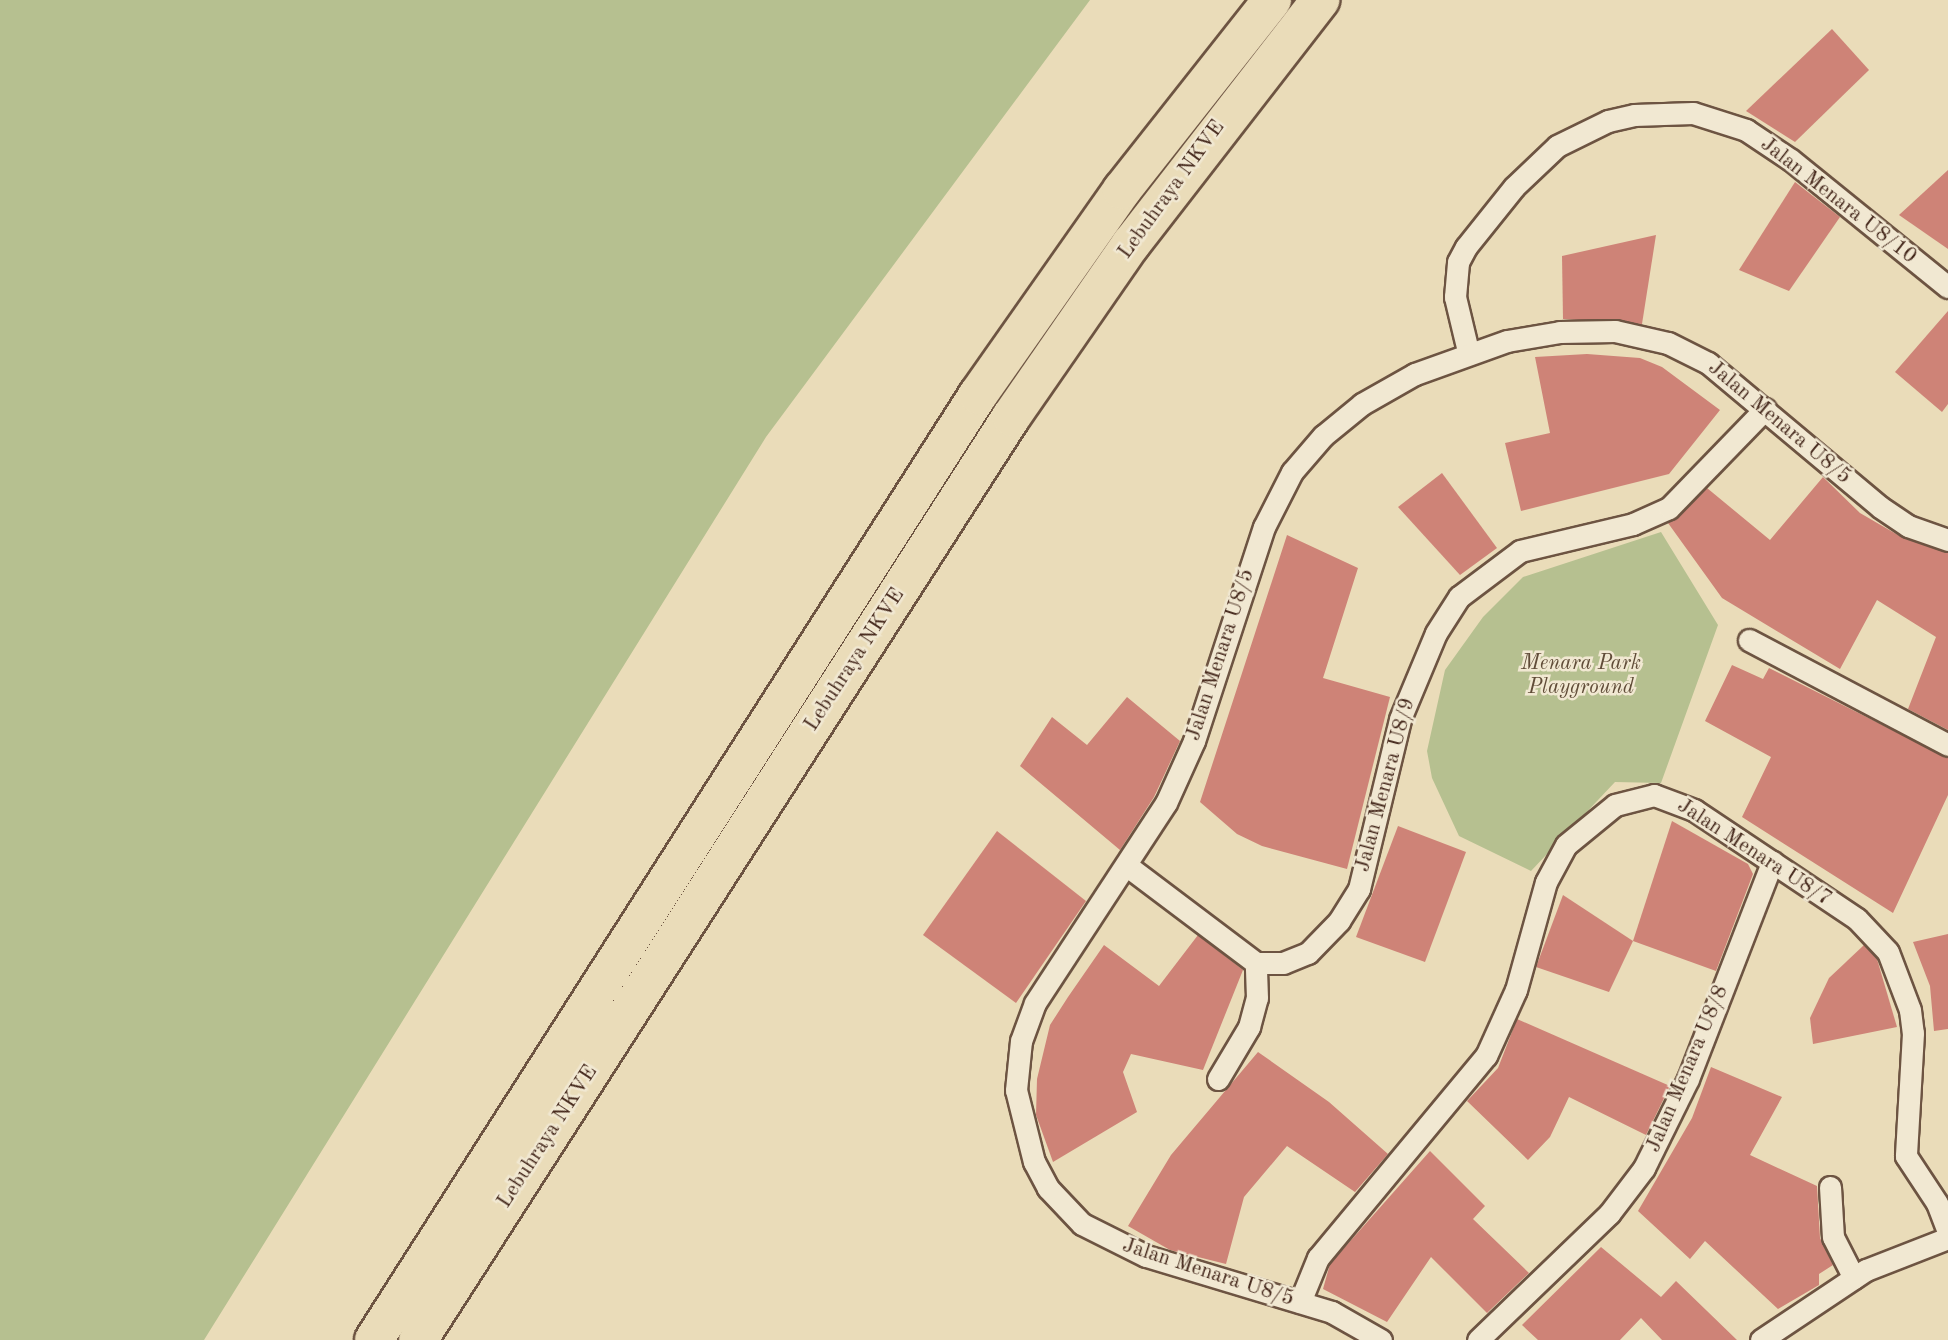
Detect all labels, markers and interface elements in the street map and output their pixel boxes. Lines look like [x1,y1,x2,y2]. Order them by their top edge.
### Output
street label: Lebuhraya NKVE [1113,116,1231,264]
street label: Jalan Menara U8/10 [1755,132,1921,270]
street label: Jalan Menara U8/5 [1702,356,1856,490]
street label: Jalan Menara U8/5 [1181,566,1261,744]
street label: Lebuhraya NKVE [799,584,911,736]
park label: Menara Park Playground [1521,651,1641,701]
street label: Jalan Menara U8/9 [1351,695,1421,875]
street label: Jalan Menara U8/7 [1672,794,1836,912]
street label: Jalan Menara U8/8 [1641,982,1735,1156]
street label: Lebuhraya NKVE [492,1061,604,1213]
street label: Jalan Menara U8/5 [1119,1233,1297,1313]

